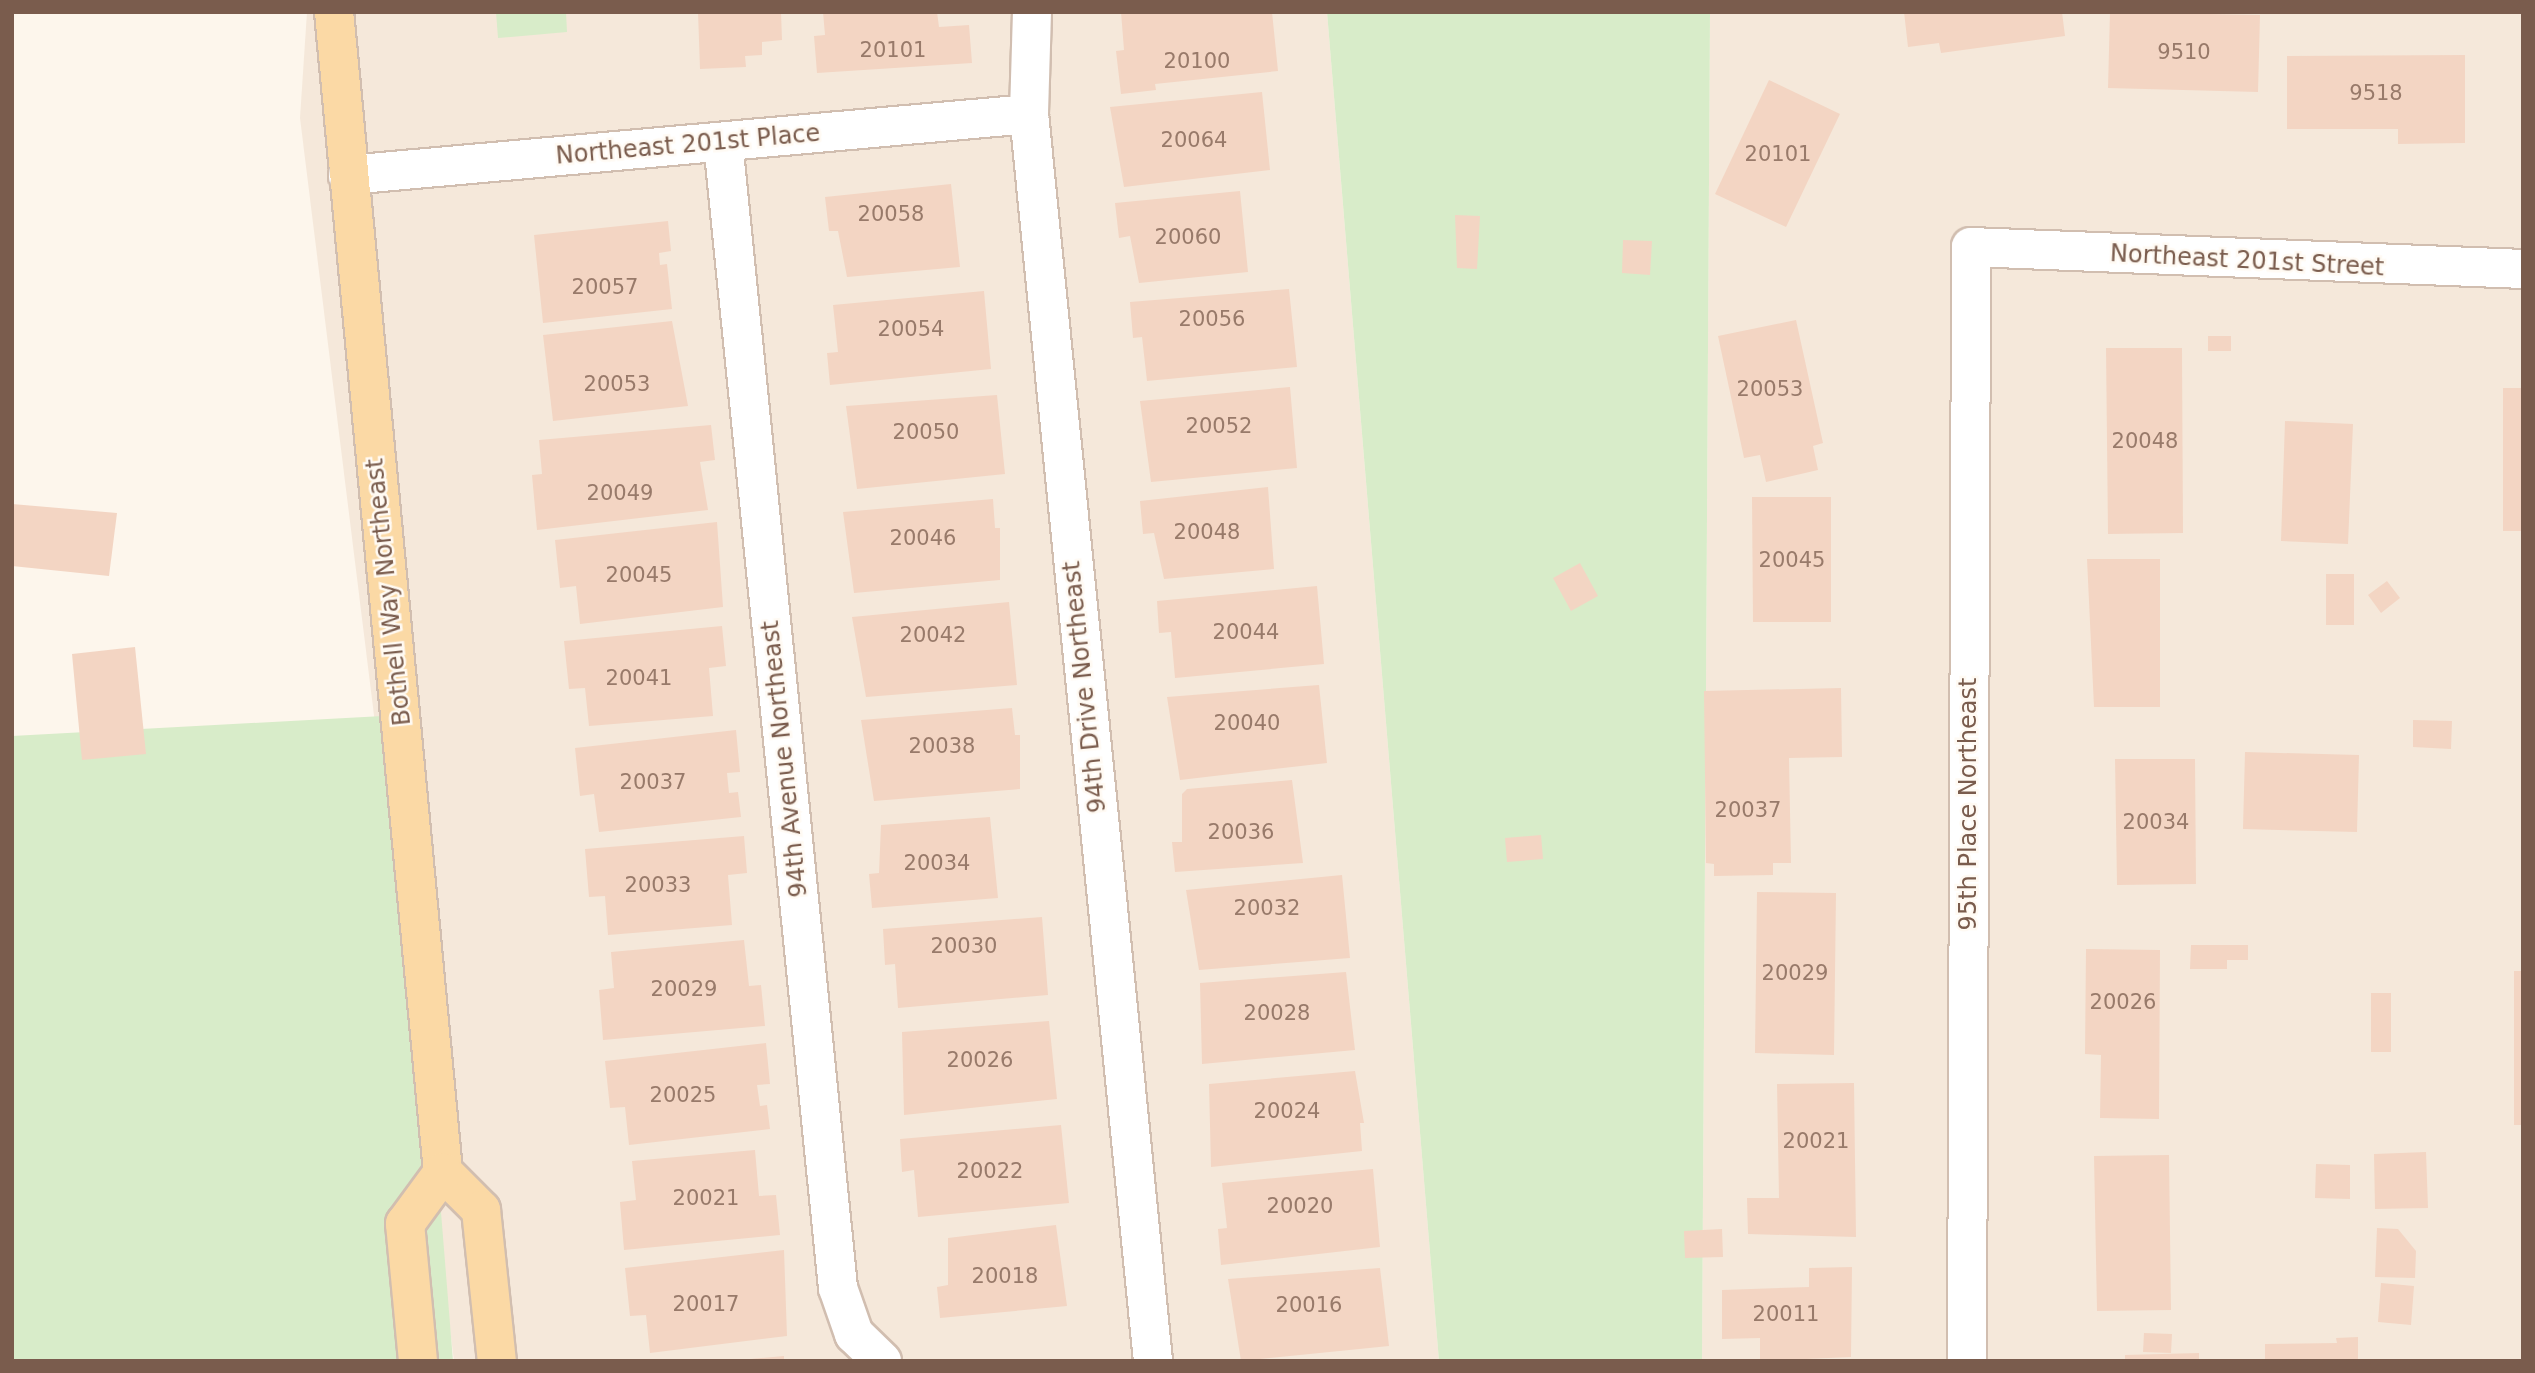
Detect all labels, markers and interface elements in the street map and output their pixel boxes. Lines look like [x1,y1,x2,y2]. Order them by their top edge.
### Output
house number: 20101 [860,37,926,63]
house number: 9510 [2157,39,2211,65]
house number: 20100 [1164,48,1230,74]
house number: 9518 [2349,80,2403,106]
street label: Northeast 201st Place [555,119,821,171]
house number: 20064 [1161,127,1227,153]
house number: 20101 [1745,141,1811,167]
house number: 20058 [858,201,924,227]
house number: 20060 [1155,224,1221,250]
street label: Northeast 201st Street [2109,239,2385,283]
house number: 20057 [572,274,638,300]
house number: 20056 [1179,306,1245,332]
house number: 20054 [878,316,944,342]
house number: 20053 [584,371,650,397]
house number: 20053 [1737,376,1803,402]
house number: 20052 [1186,413,1252,439]
house number: 20050 [893,419,959,445]
house number: 20048 [2112,428,2178,454]
street label: Bothell Way Northeast [361,457,417,727]
house number: 20049 [587,480,653,506]
house number: 20048 [1174,519,1240,545]
house number: 20046 [890,525,956,551]
house number: 20045 [1759,547,1825,573]
street label: 94th Drive Northeast [1057,560,1113,814]
house number: 20045 [606,562,672,588]
street label: 94th Avenue Northeast [756,619,814,899]
house number: 20044 [1213,619,1279,645]
house number: 20042 [900,622,966,648]
house number: 20041 [606,665,672,691]
street label: 95th Place Northeast [1955,678,1983,930]
house number: 20040 [1214,710,1280,736]
house number: 20038 [909,733,975,759]
house number: 20037 [620,769,686,795]
house number: 20037 [1715,797,1781,823]
house number: 20034 [2123,809,2189,835]
house number: 20036 [1208,819,1274,845]
house number: 20034 [904,850,970,876]
house number: 20033 [625,872,691,898]
house number: 20032 [1234,895,1300,921]
house number: 20030 [931,933,997,959]
house number: 20029 [1762,960,1828,986]
house number: 20029 [651,976,717,1002]
house number: 20026 [2090,989,2156,1015]
house number: 20028 [1244,1000,1310,1026]
house number: 20026 [947,1047,1013,1073]
house number: 20025 [650,1082,716,1108]
house number: 20024 [1254,1098,1320,1124]
house number: 20021 [1783,1128,1849,1154]
house number: 20022 [957,1158,1023,1184]
house number: 20021 [673,1185,739,1211]
house number: 20020 [1267,1193,1333,1219]
house number: 20018 [972,1263,1038,1289]
house number: 20017 [673,1291,739,1317]
house number: 20016 [1276,1292,1342,1318]
house number: 20011 [1753,1301,1819,1327]

